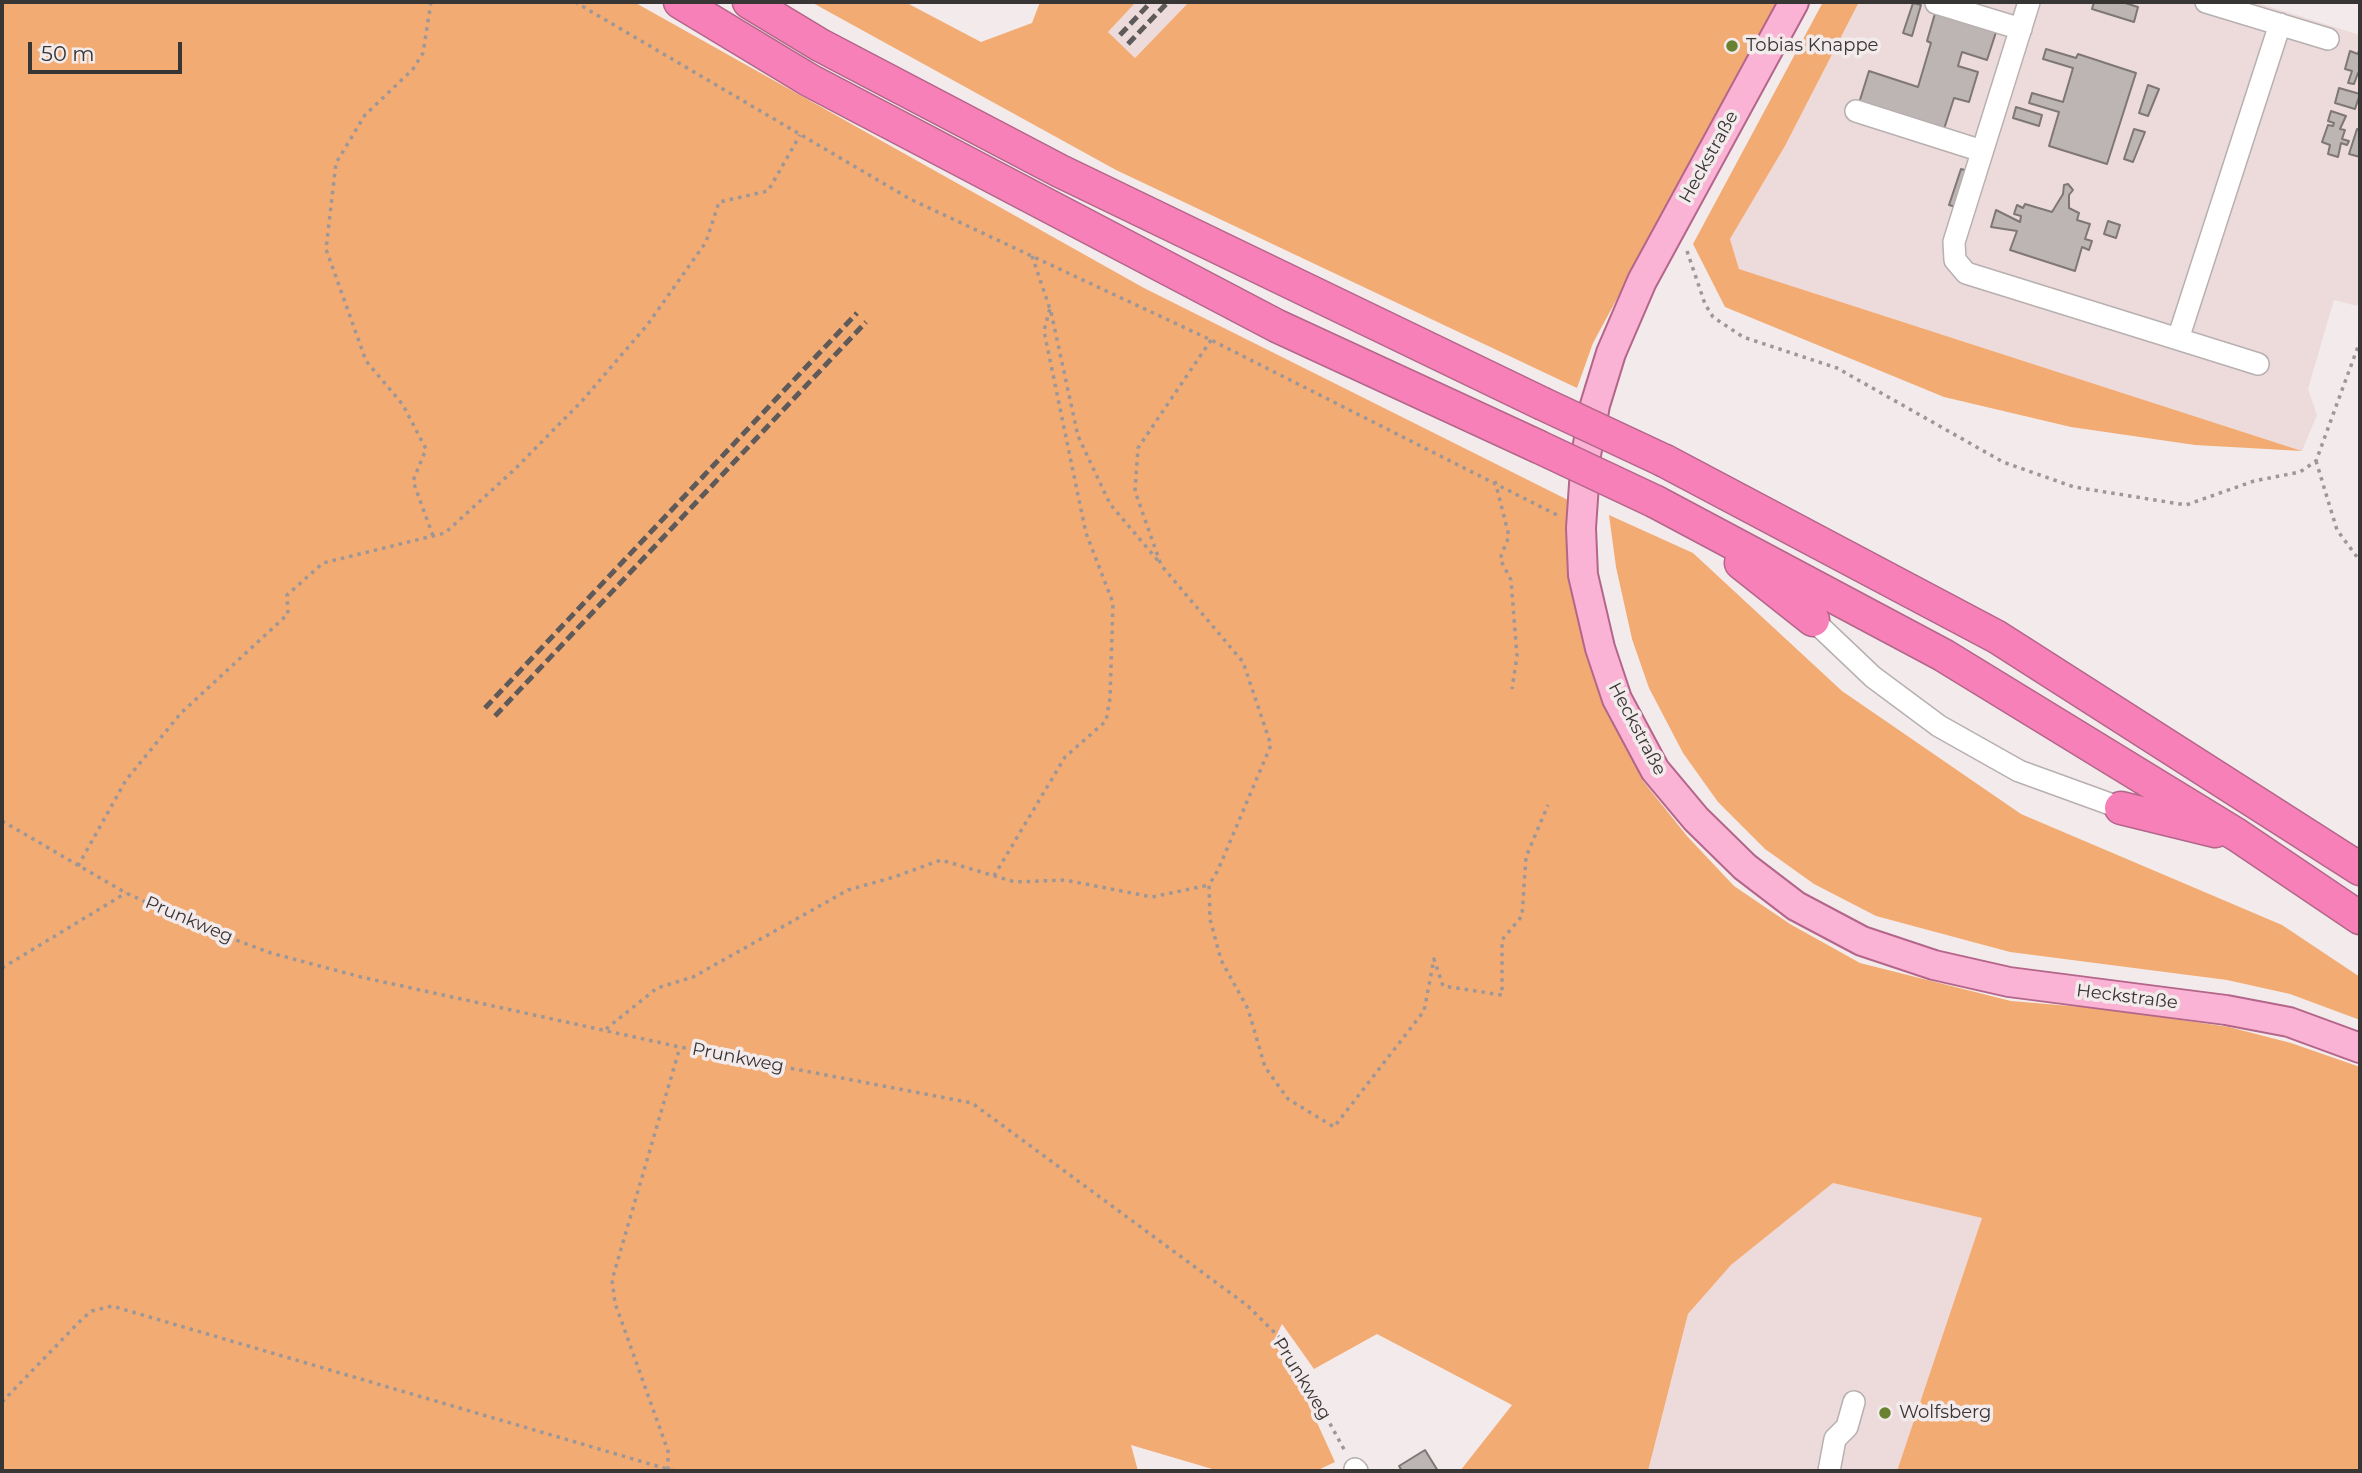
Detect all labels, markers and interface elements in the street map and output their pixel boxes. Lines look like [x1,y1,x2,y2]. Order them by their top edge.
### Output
scale bar [32,28,186,72]
place label: Tobias Knappe [1746,35,1878,57]
marker: Tobias Knappe [1724,38,1740,54]
text: 50 m [41,41,95,66]
street label: Heckstraße [1675,107,1743,207]
street label: Heckstraße [1604,679,1670,779]
street label: Prunkweg [142,892,236,948]
street label: Heckstraße [2075,980,2179,1014]
street label: Prunkweg [690,1039,786,1077]
street label: Prunkweg [1268,1334,1336,1424]
place label: Wolfsberg [1899,1402,1991,1424]
marker: Wolfsberg [1877,1405,1893,1421]

